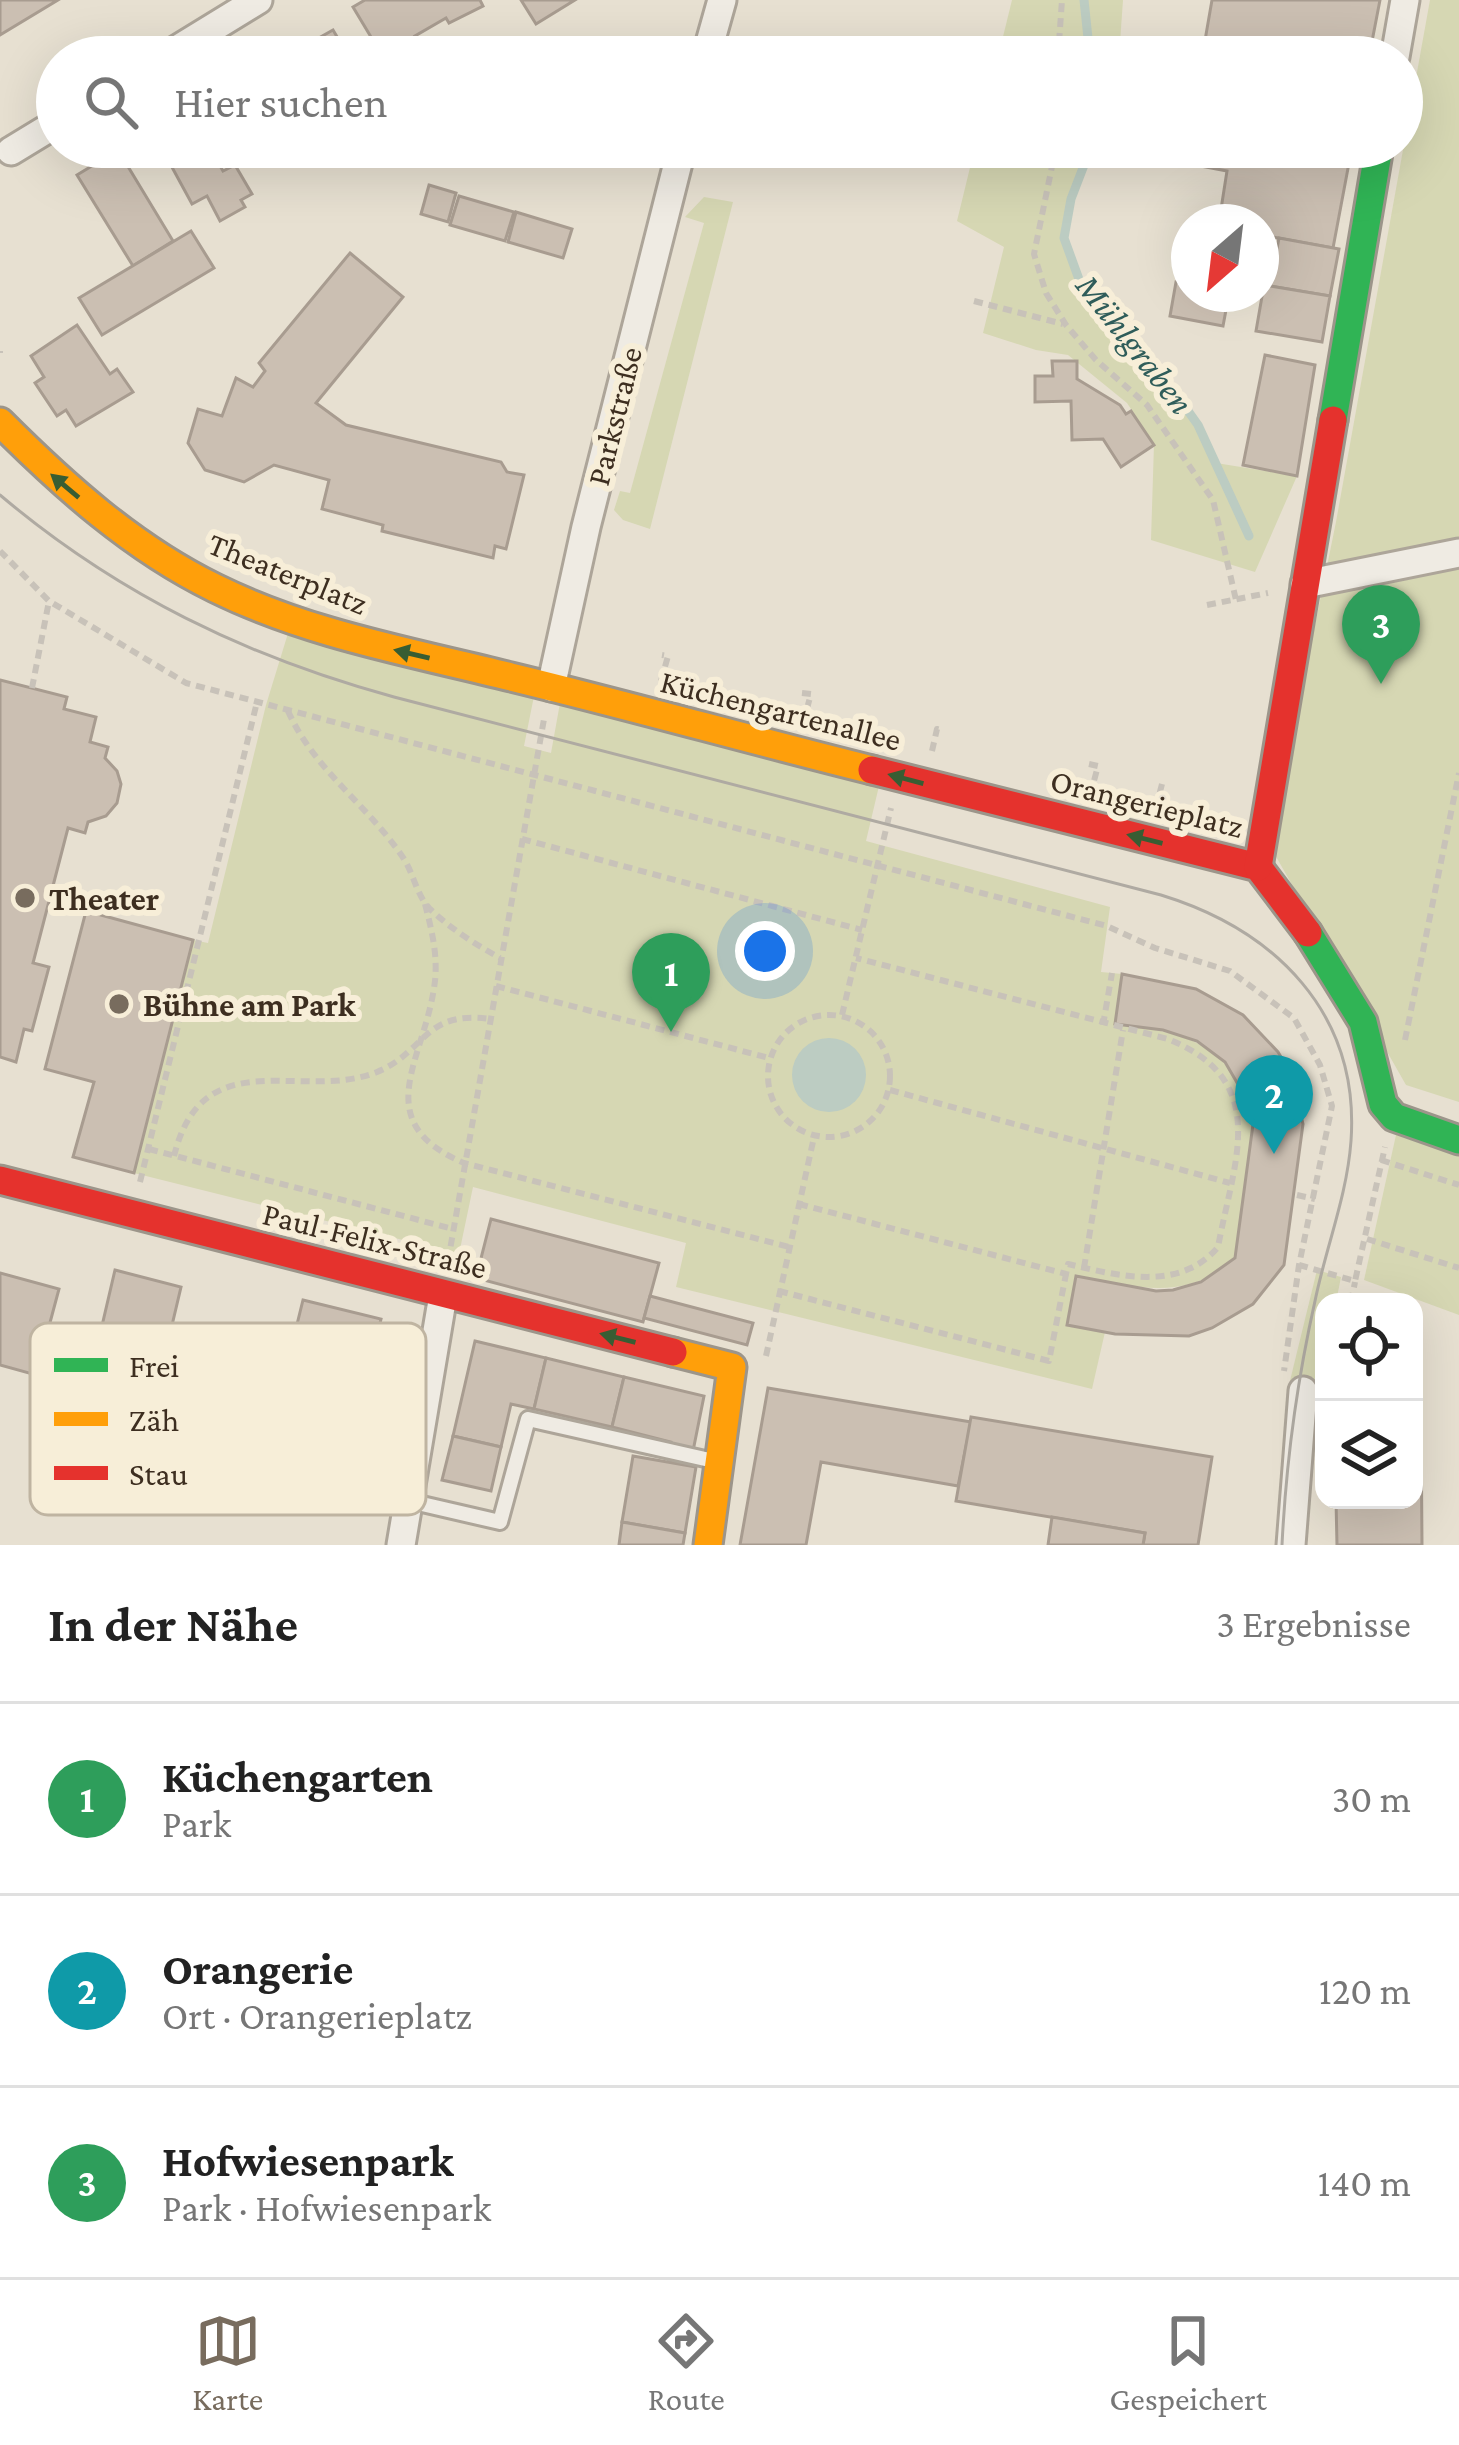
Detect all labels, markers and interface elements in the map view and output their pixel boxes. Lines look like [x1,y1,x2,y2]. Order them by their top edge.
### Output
search box [36,36,1423,168]
icon: search [78,69,144,135]
text: Hier suchen [174,77,388,127]
north arrow [1171,204,1279,312]
water label: Mühlgraben [1067,265,1202,422]
street label: Parkstraße [579,343,649,489]
one-way arrow [50,474,80,500]
street label: Theaterplatz [203,524,373,622]
pin: 3 [1342,585,1420,684]
one-way arrow [394,644,431,663]
street label: Küchengartenallee [657,662,905,758]
street label: Orangerieplatz [1047,761,1247,845]
one-way arrow [887,769,924,788]
one-way arrow [1126,829,1163,848]
place label: Theater [49,880,159,917]
marker: Theater [12,885,38,911]
your location [735,921,795,981]
pin: 1 [632,933,710,1032]
place label: Bühne am Park [143,986,357,1023]
marker: Bühne am Park [106,991,132,1017]
pin: 2 [1235,1055,1313,1154]
street label: Paul-Felix-Straße [259,1194,491,1286]
map controls [1315,1293,1423,1509]
button: locate [1315,1293,1423,1401]
legend [30,1323,426,1515]
one-way arrow [600,1328,637,1347]
text: Frei [129,1347,179,1384]
text: Zäh [129,1401,179,1438]
button: layers [1315,1401,1423,1509]
text: Stau [129,1455,188,1492]
text: In der Nähe [48,1595,298,1652]
text: 3 Ergebnisse [1216,1602,1411,1645]
text: Küchengarten [162,1752,433,1802]
text: 1 [80,1777,94,1820]
text: 30 m [1332,1777,1411,1820]
text: Park [162,1802,231,1845]
text: Orangerie [162,1944,353,1994]
text: 2 [77,1969,97,2012]
text: 120 m [1319,1969,1411,2012]
text: Ort · Orangerieplatz [162,1994,472,2037]
text: Hofwiesenpark [162,2136,454,2186]
text: 3 [77,2161,97,2204]
text: 140 m [1317,2161,1411,2204]
text: Park · Hofwiesenpark [162,2186,491,2229]
tab: Karte [192,2308,263,2417]
tab: Route [648,2308,725,2417]
tab: Gespeichert [1109,2308,1267,2417]

